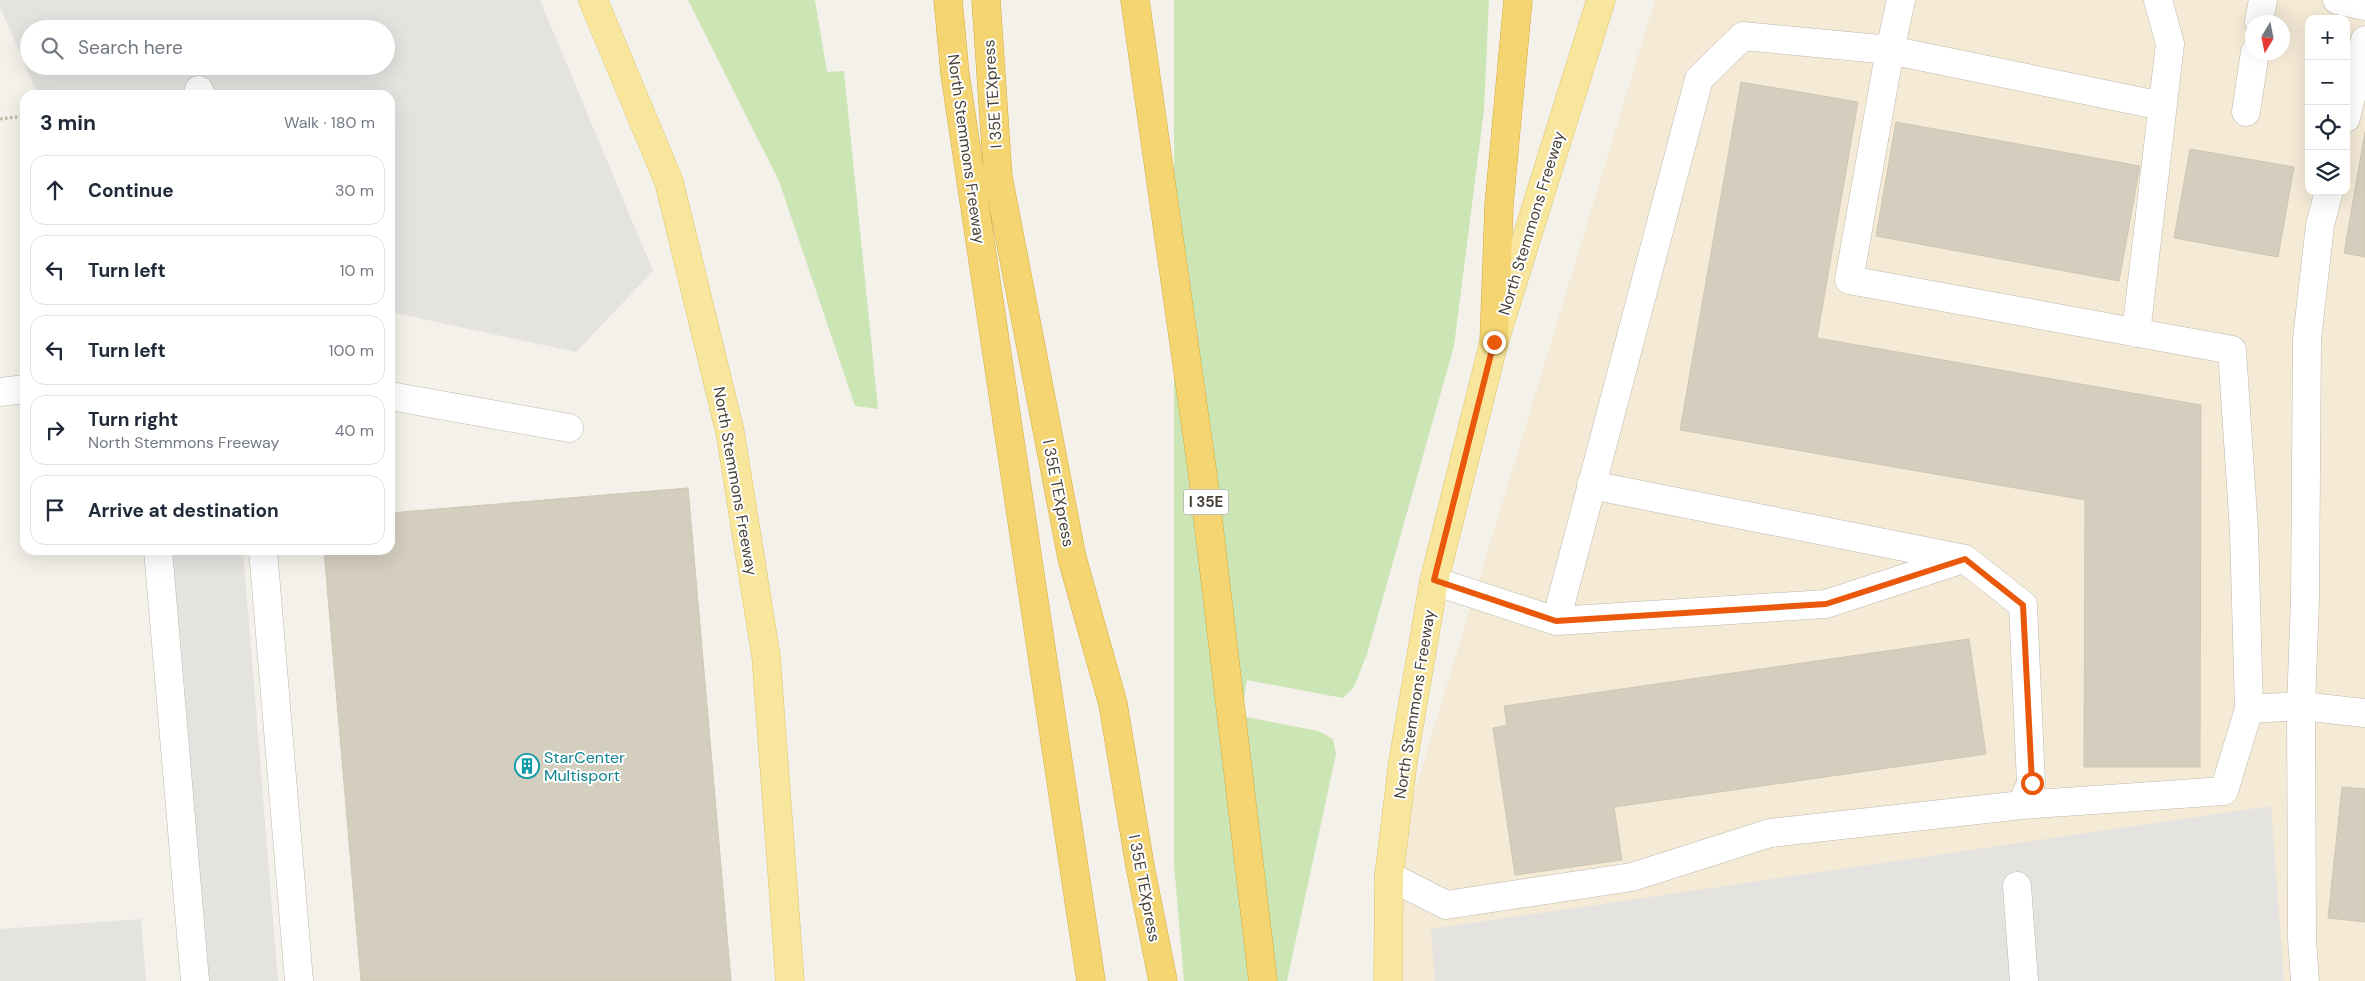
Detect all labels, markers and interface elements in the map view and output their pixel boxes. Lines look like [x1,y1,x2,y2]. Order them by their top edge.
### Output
north arrow [2245,15,2290,60]
map controls [2305,15,2350,195]
button: + [2305,15,2350,60]
search box [20,20,395,75]
icon: search [38,34,66,62]
text: Search here [78,35,183,60]
street label: I 35E TEXpress [978,39,1007,149]
street label: North Stemmons Freeway [943,53,990,245]
button: − [2305,60,2350,105]
button: locate [2305,105,2350,150]
text: 3 min [40,109,96,137]
text: Walk · 180 m [284,112,375,133]
street label: North Stemmons Freeway [1493,128,1570,318]
button: layers [2305,150,2350,195]
icon: ahead [41,176,69,204]
text: Continue [88,178,174,203]
text: 30 m [335,180,374,201]
icon: left [41,256,69,284]
text: Turn left [88,258,166,283]
text: 10 m [340,260,374,281]
route end [1483,331,1506,354]
icon: left [41,336,69,364]
text: Turn left [88,338,166,363]
text: 100 m [329,340,374,361]
street label: North Stemmons Freeway [709,385,762,577]
text: Turn right [88,407,178,432]
icon: right [41,416,69,444]
text: 40 m [335,420,374,441]
text: North Stemmons Freeway [88,432,279,453]
street label: I 35E TEXpress [1038,438,1079,549]
road number: I 35E [1184,490,1228,514]
icon: arrive [41,496,69,524]
text: Arrive at destination [88,498,279,523]
street label: North Stemmons Freeway [1389,608,1440,800]
place label: StarCenter Multisport [544,747,625,786]
building icon: StarCenter Multisport [514,753,540,779]
route start [2021,772,2044,795]
street label: I 35E TEXpress [1124,833,1165,944]

